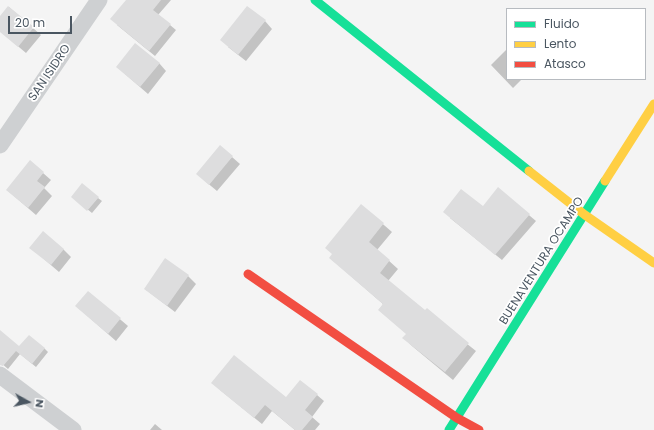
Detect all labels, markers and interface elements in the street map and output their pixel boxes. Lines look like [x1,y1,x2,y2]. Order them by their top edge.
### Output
scale bar [10,8,74,34]
legend [506,8,646,80]
text: 20 m [15,14,45,31]
text: Fluido [544,15,579,32]
text: Lento [544,35,576,52]
street label: SAN ISIDRO [26,42,74,104]
text: Atasco [544,55,586,72]
street label: BUENAVENTURA OCAMPO [497,195,587,327]
north arrow [8,382,48,422]
text: N [31,398,48,409]

